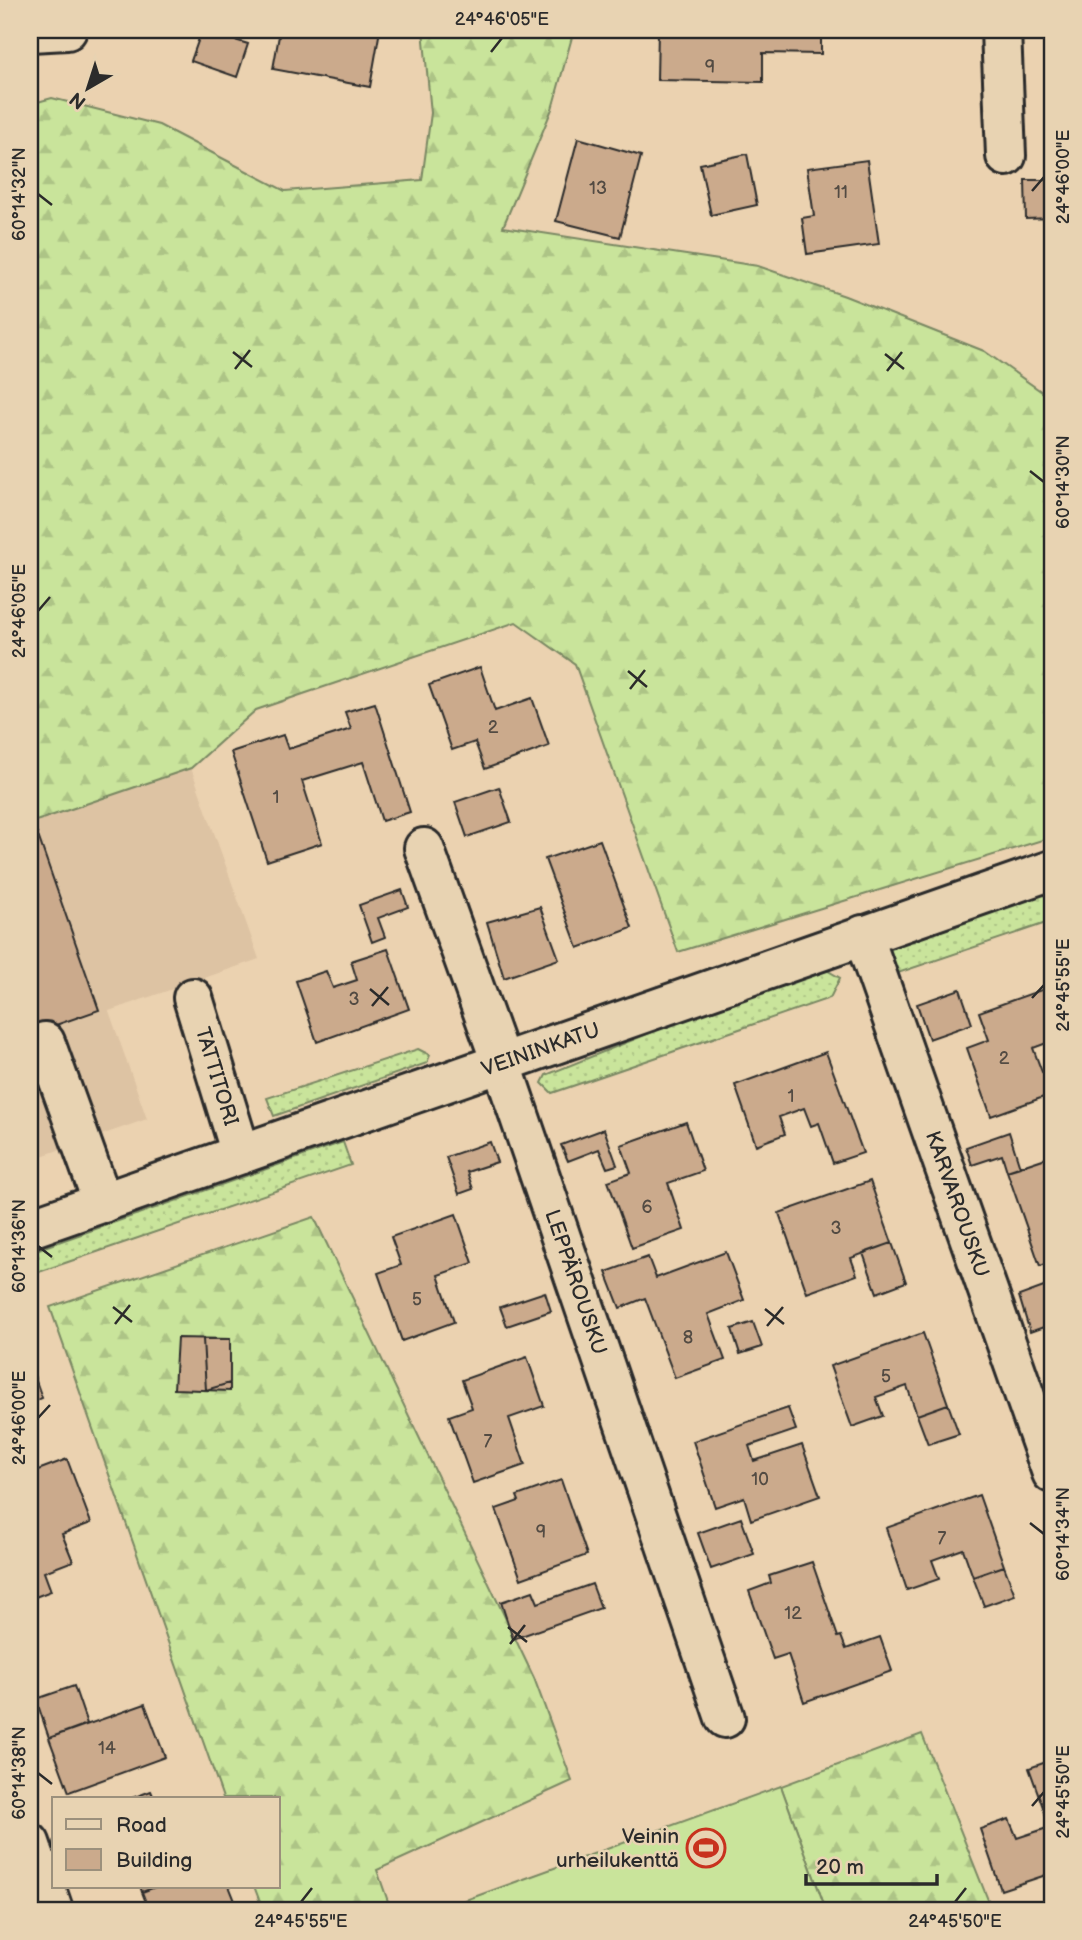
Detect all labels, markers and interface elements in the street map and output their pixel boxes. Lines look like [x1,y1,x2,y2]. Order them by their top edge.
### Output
text: 24°46'05"E [455,9,549,30]
north arrow [52,52,122,122]
house number: 9 [705,57,715,78]
text: N [65,87,91,113]
text: 24°46'00"E [1053,130,1074,224]
text: 60°14'32"N [9,147,30,241]
house number: 13 [589,178,607,199]
house number: 11 [834,182,848,203]
text: 60°14'30"N [1053,435,1074,529]
text: 24°46'05"E [9,564,30,658]
house number: 2 [488,717,499,738]
house number: 1 [273,787,279,808]
text: 24°45'55"E [1053,938,1074,1032]
house number: 3 [348,989,360,1010]
street label: VEININKATU [478,1017,603,1082]
street label: TATTITORI [190,1024,244,1129]
house number: 2 [999,1048,1010,1069]
house number: 1 [788,1086,794,1107]
street label: KARVAROUSKU [920,1128,994,1280]
house number: 6 [642,1197,653,1218]
text: 60°14'36"N [9,1199,30,1293]
street label: LEPPÄROUSKU [539,1206,612,1358]
house number: 3 [830,1218,842,1239]
house number: 5 [412,1289,422,1310]
house number: 8 [683,1327,693,1348]
house number: 5 [881,1366,891,1387]
text: 24°46'00"E [9,1371,30,1465]
house number: 7 [484,1431,493,1452]
house number: 10 [751,1469,769,1490]
text: 60°14'34"N [1053,1487,1074,1581]
house number: 9 [536,1522,546,1543]
house number: 7 [938,1528,947,1549]
house number: 12 [784,1603,802,1624]
text: 60°14'38"N [9,1726,30,1820]
house number: 14 [98,1738,116,1759]
text: 24°45'50"E [1053,1745,1074,1839]
legend [52,1797,280,1888]
text: Road [116,1813,167,1838]
place label: Veinin urheilukenttä [556,1824,679,1873]
sports icon: Veinin urheilukenttä [685,1827,727,1869]
scale bar [806,1842,937,1886]
text: Building [116,1848,192,1873]
text: 20 m [816,1855,864,1880]
text: 24°45'55"E [254,1911,348,1932]
text: 24°45'50"E [908,1911,1002,1932]

